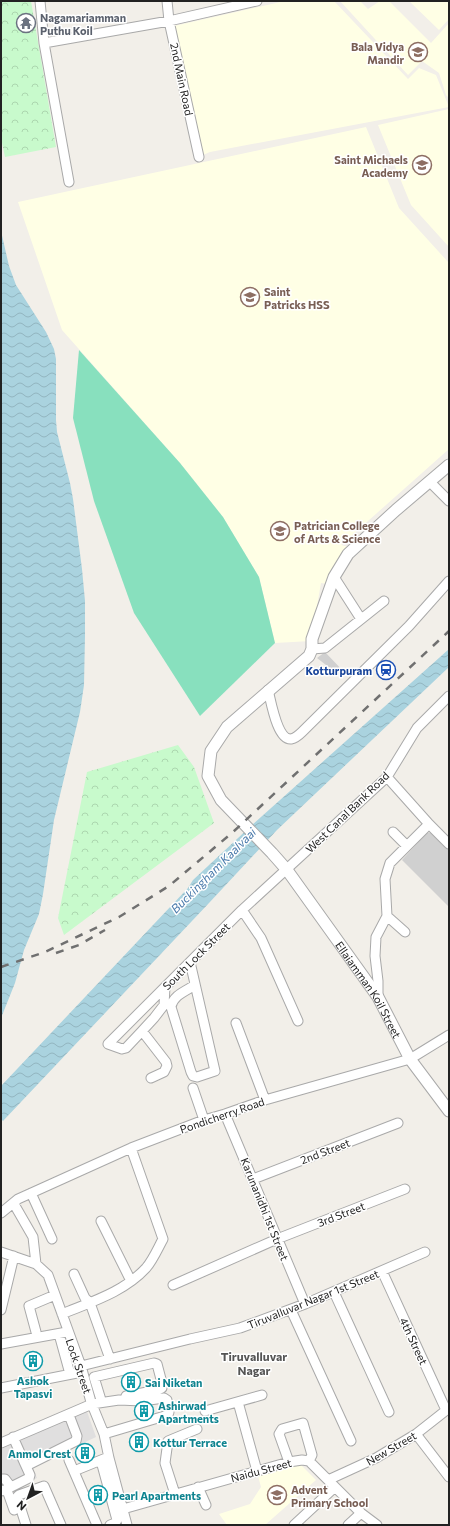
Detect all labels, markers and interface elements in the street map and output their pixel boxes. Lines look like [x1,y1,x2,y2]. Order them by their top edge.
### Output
place label: Nagamariamman Puthu Koil [40,11,126,37]
temple icon: Nagamariamman Puthu Koil [15,12,37,34]
place label: Bala Vidya Mandir [351,40,404,66]
street label: 2nd Main Road [168,41,196,117]
school or university icon: Bala Vidya Mandir [407,41,429,63]
place label: Saint Michaels Academy [334,153,408,179]
school or university icon: Saint Michaels Academy [411,154,433,176]
place label: Saint Patricks HSS [264,285,330,311]
school or university icon: Saint Patricks HSS [239,286,261,308]
place label: Patrician College of Arts & Science [294,519,380,545]
school or university icon: Patrician College of Arts & Science [269,520,291,542]
station icon: Kotturpuram [375,659,397,681]
place label: Kotturpuram [306,664,372,677]
street label: West Canal Bank Road [303,769,391,855]
water label: Buckingham Kaalvaai [168,824,259,915]
street label: South Lock Street [160,919,233,992]
street label: Ellaiamman Koil Street [333,938,405,1040]
street label: Pondicherry Road [178,1094,266,1136]
street label: 2nd Street [298,1135,352,1166]
street label: Karunanidhi 1st Street [238,1156,292,1263]
street label: 3rd Street [315,1199,367,1229]
street label: Tiruvalluvar Nagar 1st Street [245,1266,381,1331]
street label: 4th Street [397,1315,431,1367]
street label: Lock Street [63,1337,95,1396]
district label: Tiruvalluvar Nagar [221,1349,287,1377]
building icon: Ashok Tapasvi [22,1350,44,1372]
building icon: Sai Niketan [120,1371,142,1393]
place label: Ashok Tapasvi [14,1374,52,1400]
place label: Sai Niketan [145,1376,202,1389]
place label: Ashirwad Apartments [158,1399,219,1425]
building icon: Ashirwad Apartments [133,1400,155,1422]
street label: New Street [364,1428,419,1468]
building icon: Kottur Terrace [128,1431,150,1453]
place label: Kottur Terrace [153,1436,227,1449]
building icon: Anmol Crest [74,1442,96,1464]
place label: Anmol Crest [8,1447,71,1460]
street label: Naidu Street [229,1455,293,1484]
north arrow [8,1478,48,1518]
place label: Advent Primary School [291,1483,368,1509]
building icon: Pearl Apartments [87,1484,109,1506]
school or university icon: Advent Primary School [266,1484,288,1506]
place label: Pearl Apartments [112,1489,201,1502]
text: N [14,1498,28,1514]

